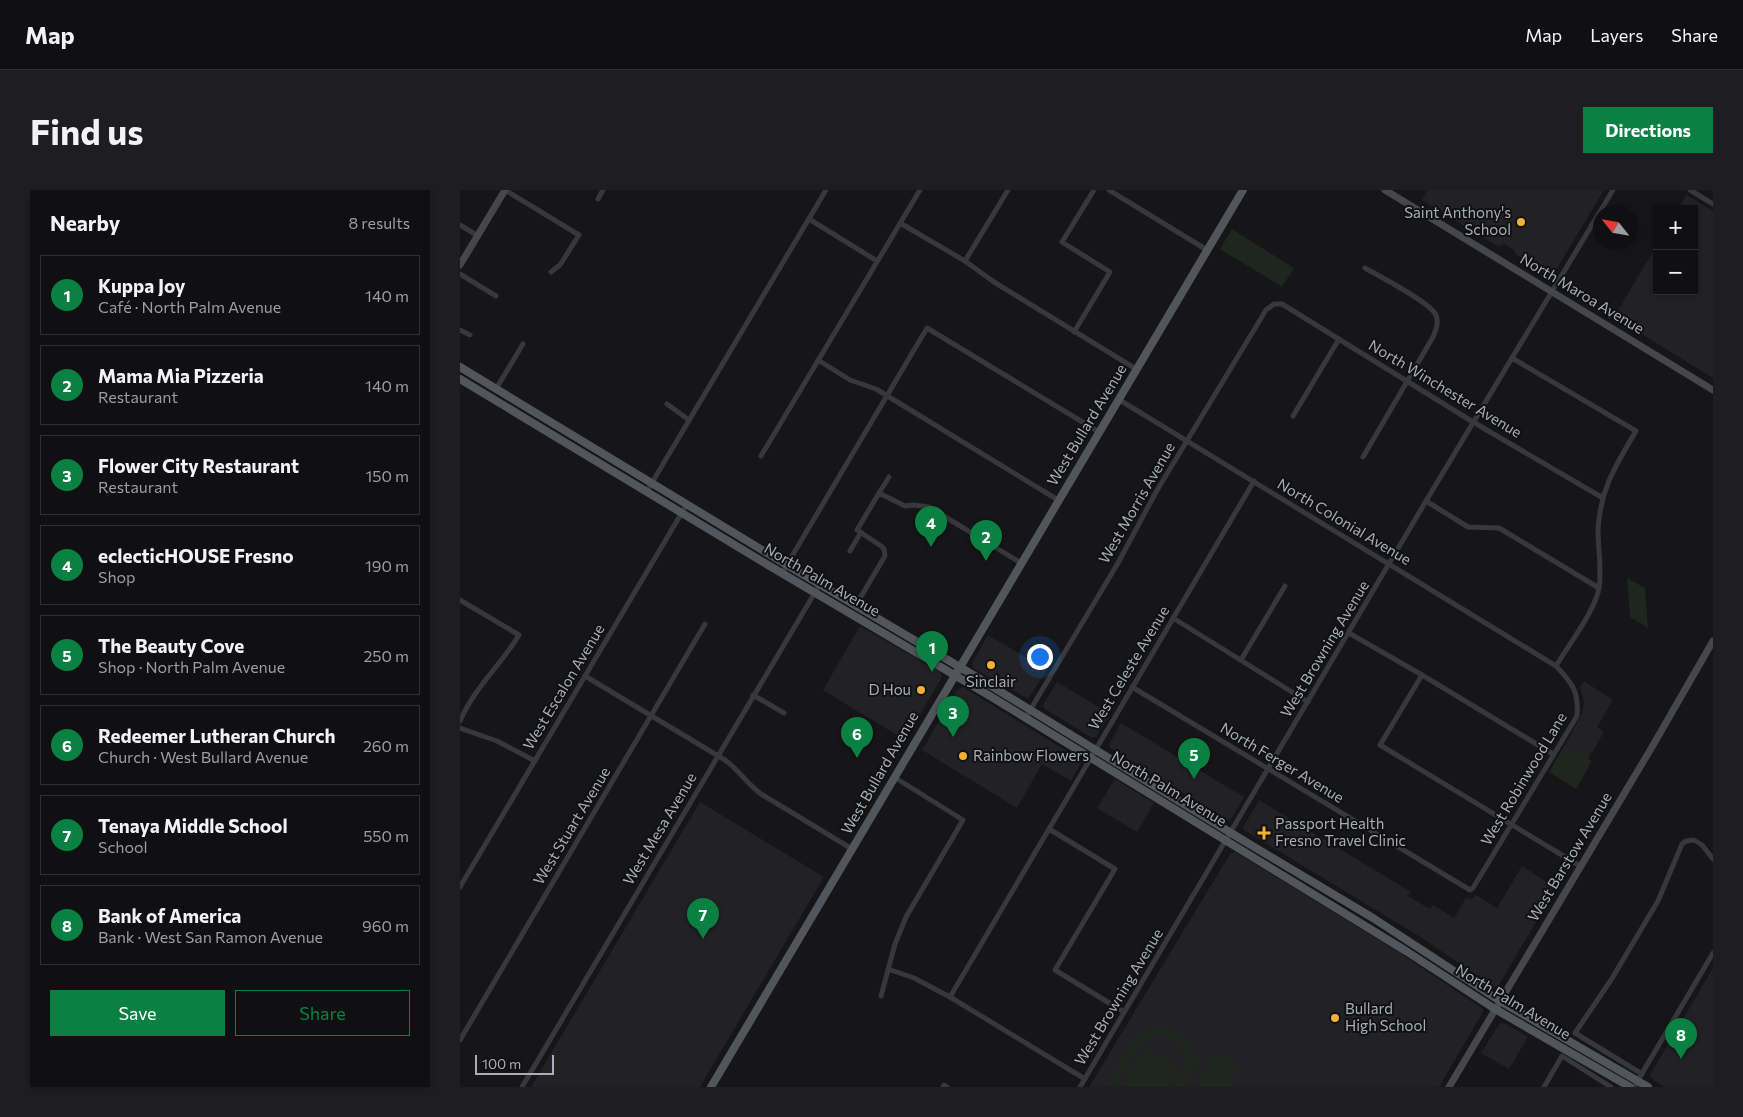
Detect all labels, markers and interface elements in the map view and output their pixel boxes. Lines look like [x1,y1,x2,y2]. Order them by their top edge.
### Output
text: Map [25,20,75,49]
text: Map [1525,24,1562,46]
text: Layers [1590,24,1643,46]
text: Share [1671,24,1718,46]
button: Directions [1583,107,1713,153]
text: Find us [30,109,144,152]
place label: Saint Anthony's School [1404,203,1511,238]
north arrow [1593,205,1638,250]
map controls [1653,205,1698,295]
button: + [1653,205,1698,250]
text: Nearby [50,210,120,235]
text: 8 results [349,213,410,232]
marker: Saint Anthony's School [1515,216,1527,228]
street label: North Maroa Avenue [1517,249,1648,337]
button: − [1653,250,1698,295]
text: Kuppa Joy [98,274,185,297]
text: 1 [63,286,71,305]
text: 140 m [365,286,409,305]
text: Café · North Palm Avenue [98,297,281,316]
street label: North Winchester Avenue [1366,335,1525,441]
street label: West Bullard Avenue [1043,360,1130,489]
text: Mama Mia Pizzeria [98,364,264,387]
text: 2 [62,376,72,395]
text: 140 m [365,376,409,395]
text: Restaurant [98,387,178,406]
street label: West Morris Avenue [1094,439,1178,566]
text: Flower City Restaurant [98,454,299,477]
text: 3 [62,466,72,485]
text: 150 m [366,466,409,485]
street label: North Colonial Avenue [1274,474,1415,568]
text: Restaurant [98,477,178,496]
pin: 4 [915,506,947,547]
pin: 2 [970,520,1002,561]
street label: North Palm Avenue [761,539,884,620]
text: eclecticHOUSE Fresno [98,544,294,567]
text: 4 [62,556,72,575]
text: 190 m [365,556,409,575]
text: Shop [98,567,136,586]
street label: West Browning Avenue [1276,577,1372,720]
street label: West Celeste Avenue [1084,602,1172,733]
street label: West Escalon Avenue [519,620,608,752]
pin: 1 [916,631,948,672]
text: The Beauty Cove [98,634,244,657]
your location [1027,644,1053,670]
text: 5 [62,646,72,665]
text: 250 m [363,646,409,665]
text: Shop · North Palm Avenue [98,657,285,676]
marker: Sinclair [985,659,997,671]
place label: Sinclair [966,672,1016,690]
place label: D Hou [868,680,911,698]
marker: D Hou [915,684,927,696]
pin: 3 [937,696,969,737]
street label: West Bullard Avenue [837,708,922,837]
street label: West Robinwood Lane [1476,709,1570,848]
pin: 6 [841,717,873,758]
street label: North Ferger Avenue [1218,718,1348,806]
text: Redeemer Lutheran Church [98,724,335,747]
text: 6 [62,736,72,755]
text: 260 m [363,736,409,755]
pin: 5 [1178,738,1210,779]
place label: Rainbow Flowers [973,746,1089,764]
text: Church · West Bullard Avenue [98,747,308,766]
street label: North Palm Avenue [1109,747,1230,830]
marker: Rainbow Flowers [957,750,969,762]
street label: West Stuart Avenue [529,763,613,888]
street label: West Mesa Avenue [619,769,700,888]
street label: West Barstow Avenue [1523,789,1615,924]
text: Tenaya Middle School [98,814,288,837]
place label: Passport Health Fresno Travel Clinic [1275,814,1406,849]
text: 7 [63,826,71,845]
text: 550 m [363,826,409,845]
marker: Passport Health Fresno Travel Clinic [1257,826,1271,840]
text: School [98,837,148,856]
pin: 7 [687,898,719,939]
text: Bank of America [98,904,241,927]
text: 8 [62,916,72,935]
text: 960 m [362,916,409,935]
street label: West Browning Avenue [1070,925,1166,1068]
text: Bank · West San Ramon Avenue [98,927,323,946]
street label: North Palm Avenue [1453,960,1574,1043]
button: Save [50,990,225,1036]
button: Share [235,990,410,1036]
place label: Bullard High School [1345,999,1426,1034]
marker: Bullard High School [1329,1012,1341,1024]
pin: 8 [1665,1018,1697,1059]
scale bar [475,1052,554,1075]
text: 100 m [482,1055,521,1072]

